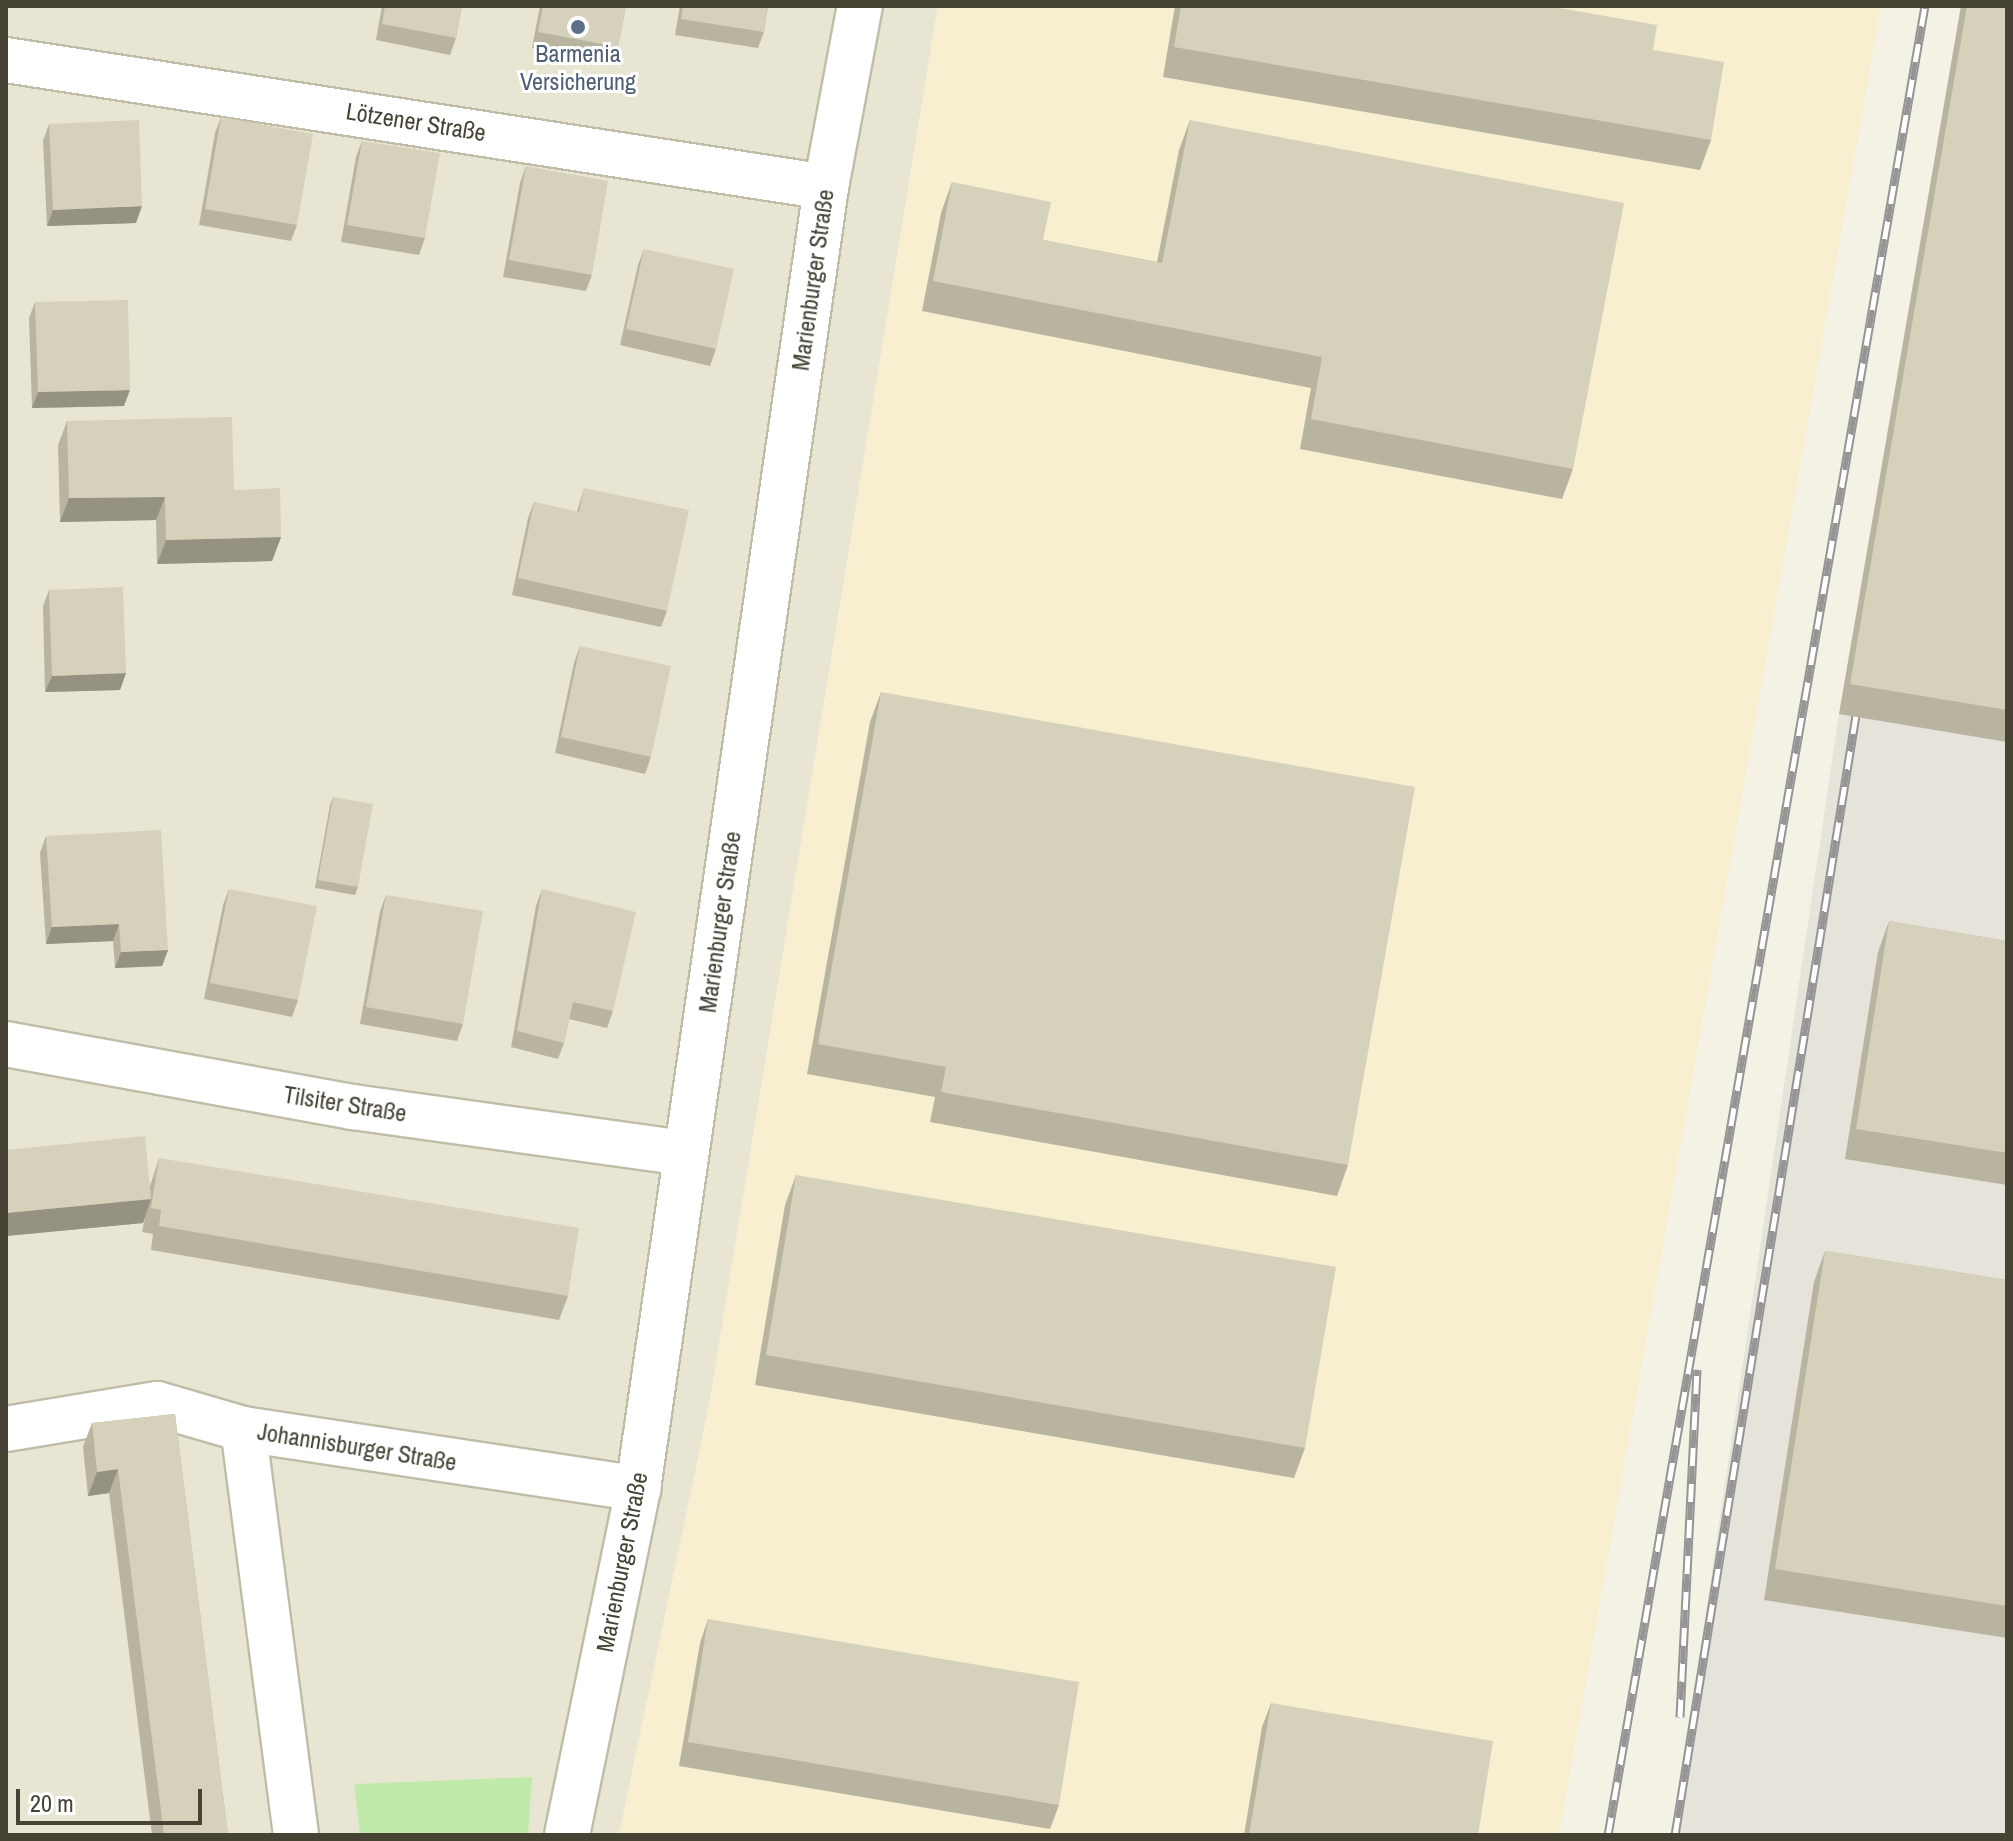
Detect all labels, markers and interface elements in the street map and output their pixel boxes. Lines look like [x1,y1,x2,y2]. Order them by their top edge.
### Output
marker: Barmenia Versicherung [569,18,587,36]
place label: Barmenia Versicherung [520,40,636,96]
street label: Lötzener Straße [344,97,488,147]
street label: Marienburger Straße [786,188,840,372]
street label: Marienburger Straße [693,830,747,1014]
street label: Tilsiter Straße [281,1080,409,1128]
street label: Johannisburger Straße [255,1417,459,1477]
street label: Marienburger Straße [590,1470,654,1654]
scale bar [20,1773,206,1823]
text: 20 m [30,1787,74,1819]

